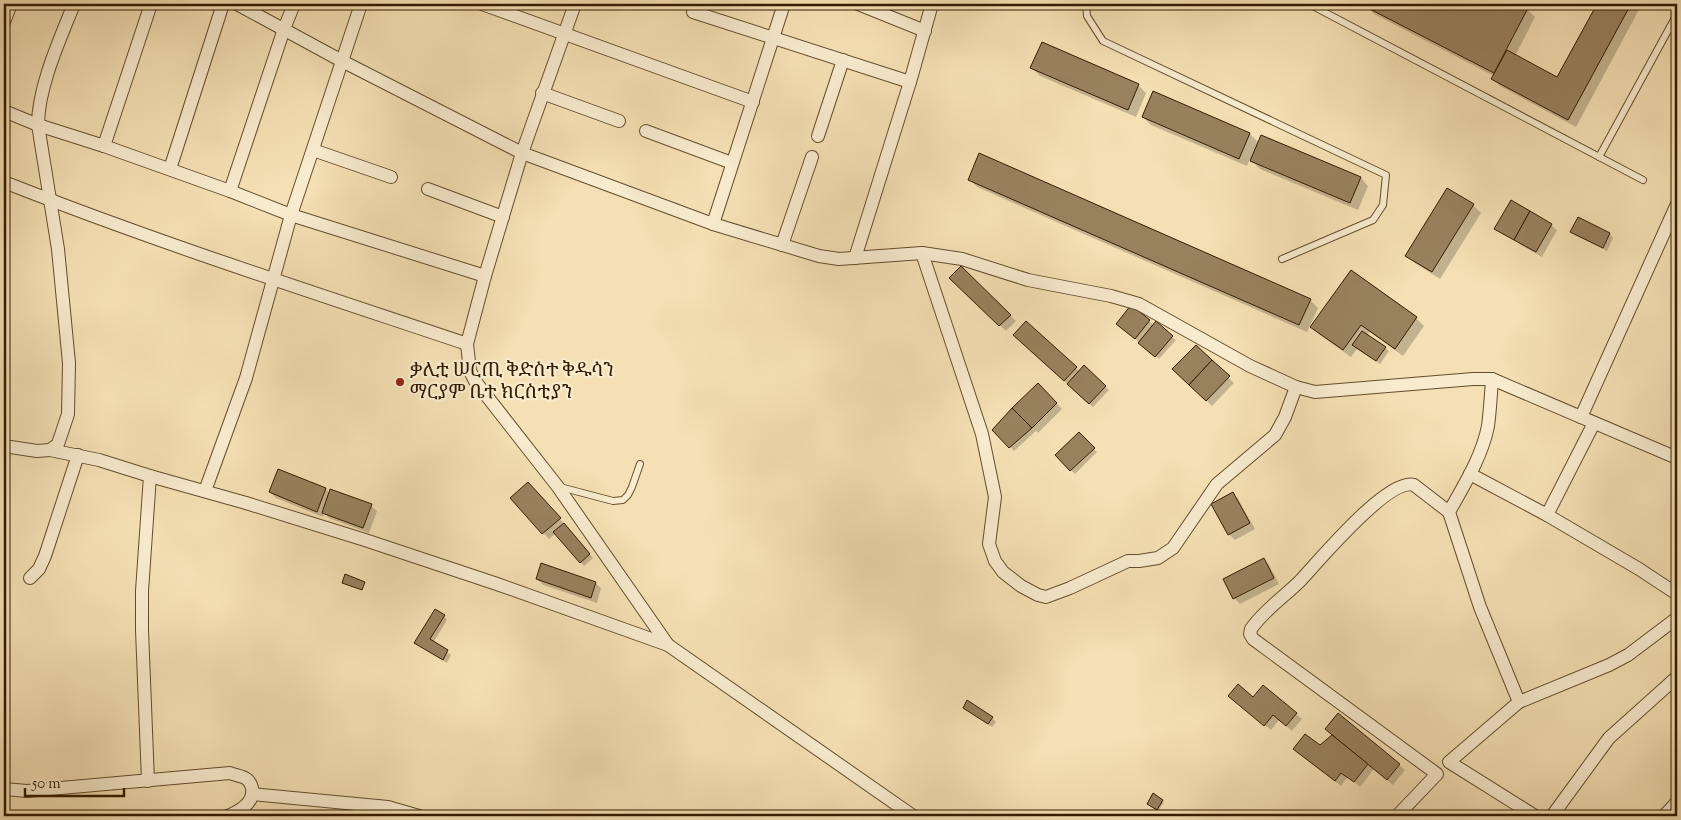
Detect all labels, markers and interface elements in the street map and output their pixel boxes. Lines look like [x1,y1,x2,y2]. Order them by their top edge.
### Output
place label: ቃሊቲ ሠርጢ ቅድስተ ቅዱሳን ማርያም ቤተ ክርስቲያን [410,358,614,407]
marker: ቃሊቲ ሠርጢ ቅድስተ ቅዱሳን ማርያም ቤተ ክርስቲያን [394,376,406,388]
scale bar [25,765,124,797]
text: 50 m [31,774,61,795]

